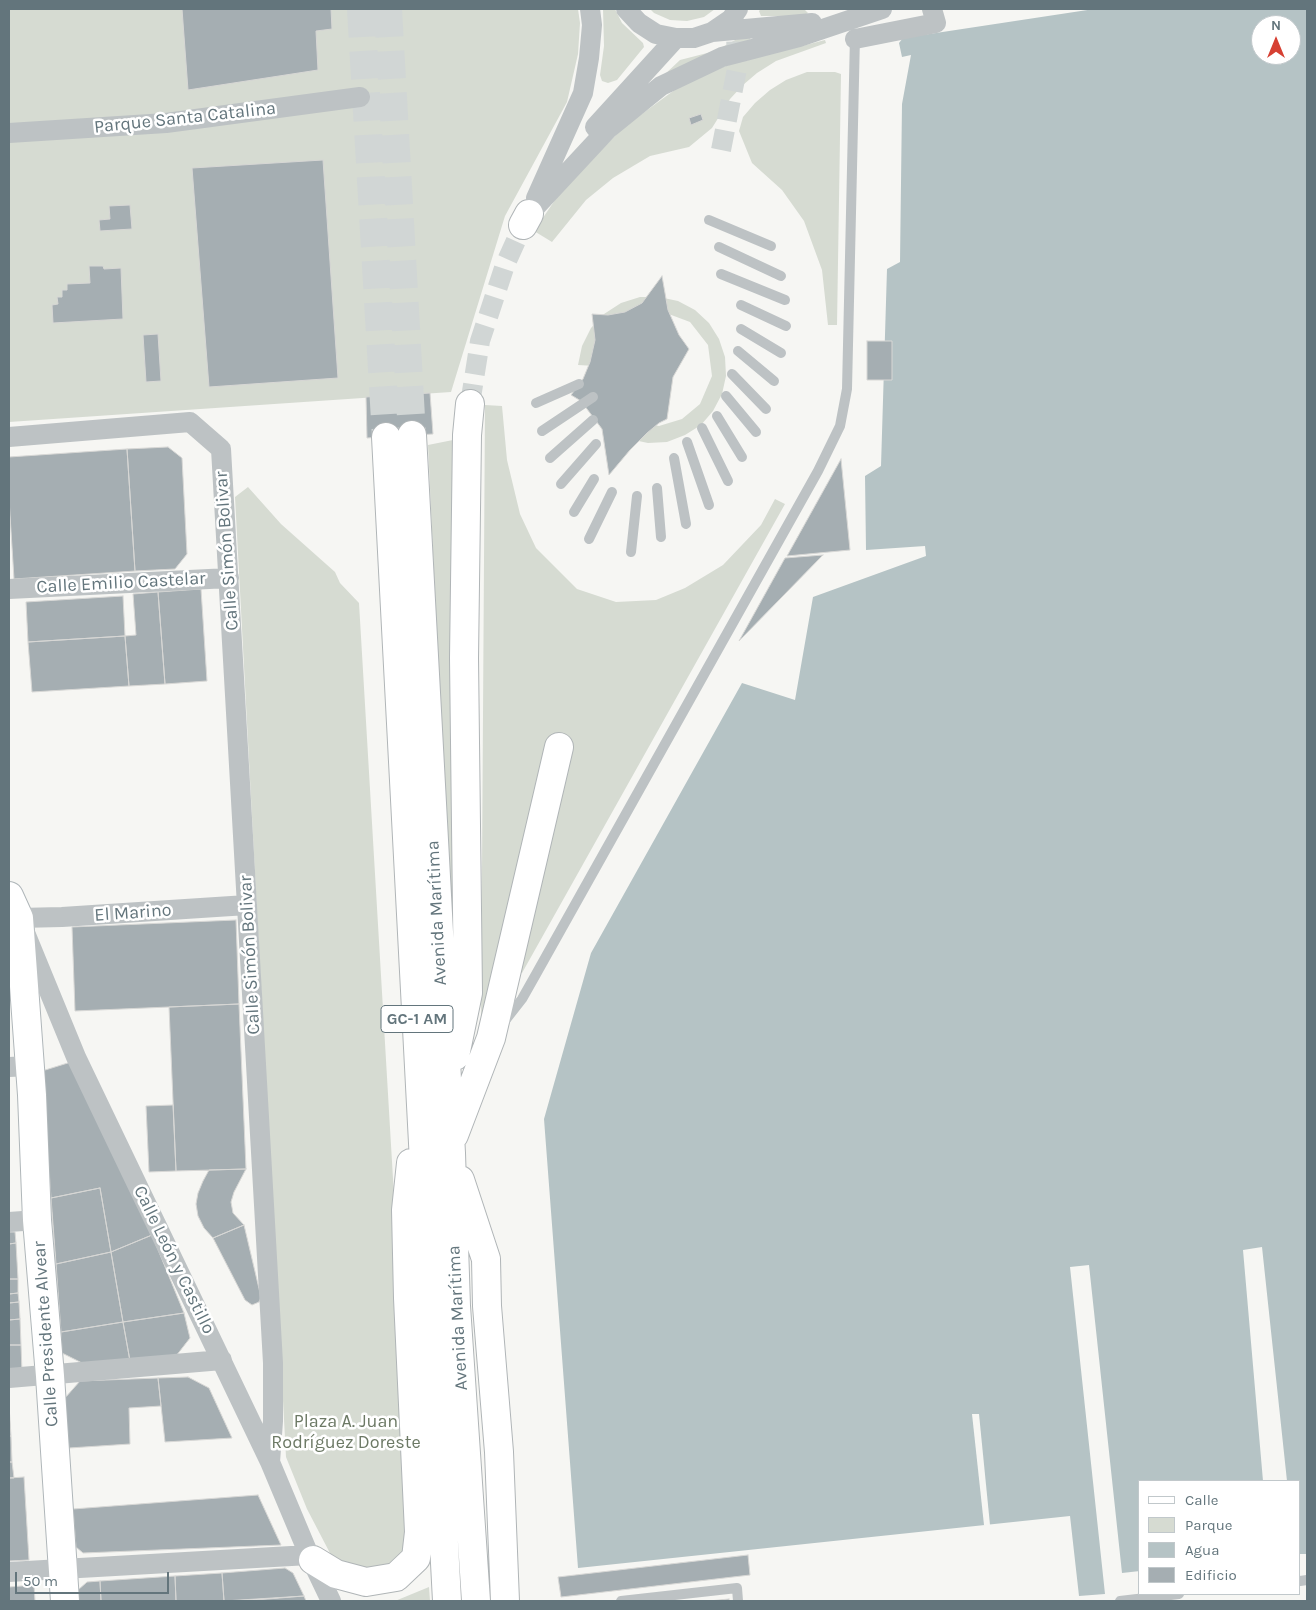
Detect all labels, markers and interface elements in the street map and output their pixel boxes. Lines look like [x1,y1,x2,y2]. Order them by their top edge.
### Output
north arrow [1251,15,1301,65]
text: N [1271,17,1281,34]
street label: Parque Santa Catalina [93,98,277,138]
street label: Calle Simón Bolivar [211,471,243,631]
street label: Calle Emilio Castelar [36,568,206,598]
street label: Avenida Marítima [422,840,452,986]
street label: Calle Simón Bolivar [235,875,265,1035]
street label: El Marino [94,900,172,926]
road number: GC-1 AM [381,1006,453,1032]
street label: Calle León y Castillo [129,1182,219,1338]
street label: Calle Presidente Alvear [29,1240,63,1428]
street label: Avenida Marítima [443,1245,473,1391]
park label: Plaza A. Juan Rodríguez Doreste [271,1411,421,1454]
legend [1138,1480,1301,1595]
text: Calle [1185,1491,1219,1509]
text: Parque [1185,1516,1233,1534]
text: Agua [1185,1541,1219,1559]
scale bar [18,1562,171,1594]
text: Edificio [1185,1566,1237,1584]
text: 50 m [23,1572,58,1590]

